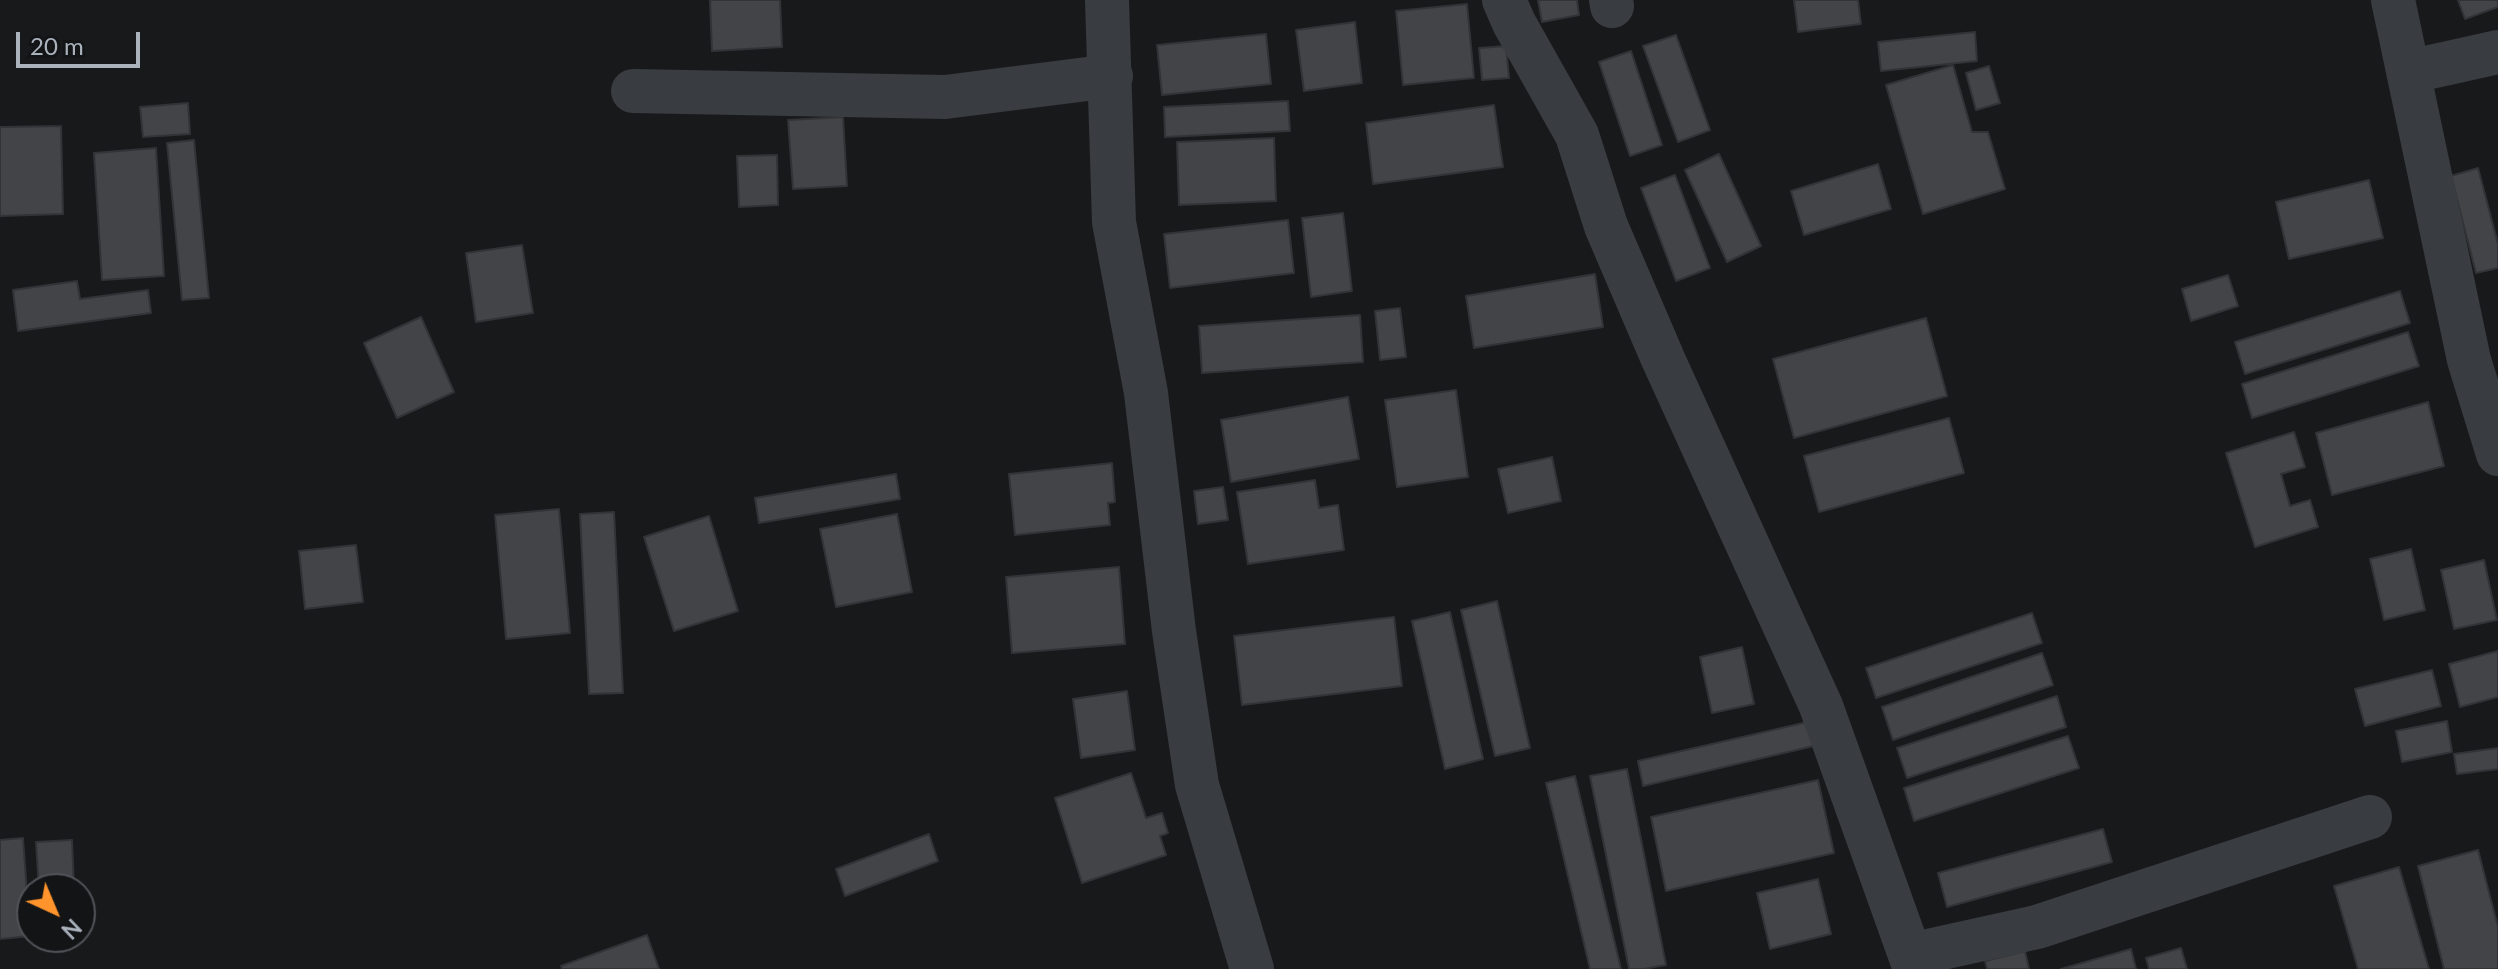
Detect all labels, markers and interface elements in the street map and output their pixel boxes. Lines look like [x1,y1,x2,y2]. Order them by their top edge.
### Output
scale bar [20,16,144,66]
text: 20 m [30,31,84,60]
north arrow [16,873,96,953]
text: N [56,914,87,945]

